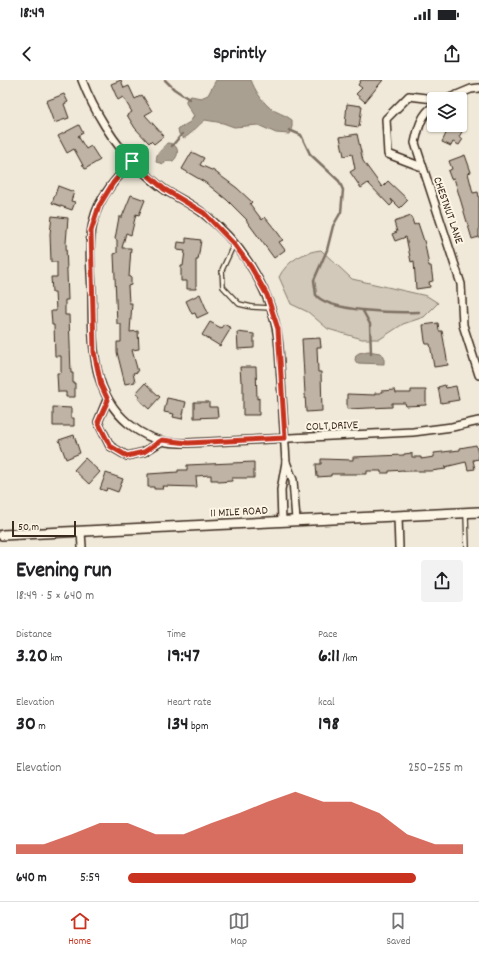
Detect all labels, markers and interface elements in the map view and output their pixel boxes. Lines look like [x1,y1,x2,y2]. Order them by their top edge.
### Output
text: 18:49 [20,3,45,25]
text: Sprintly [213,42,266,67]
icon: back [16,43,38,65]
icon: share [441,43,463,65]
map controls [427,92,467,132]
button: layers [427,92,467,132]
pin [115,144,149,178]
icon: arrive [121,150,143,172]
street label: CHESTNUT LANE [428,175,467,247]
street label: COLT DRIVE [306,417,359,436]
street label: 11 MILE ROAD [210,503,268,522]
scale bar [12,519,76,538]
text: 50 m [18,520,39,536]
text: Evening run [16,556,112,587]
button: share [421,560,463,602]
text: 18:49 · 5 × 640 m [16,587,94,606]
text: Distance [16,627,52,643]
text: Time [167,627,186,643]
text: Pace [318,627,337,643]
text: 3.20 [16,643,48,671]
text: 19:47 [167,643,200,671]
text: 6:11 [318,643,340,671]
text: km [48,651,62,667]
text: /km [340,651,358,667]
text: Elevation [16,695,54,711]
text: Heart rate [167,695,211,711]
text: kcal [318,695,335,711]
text: 30 [16,711,36,739]
text: 134 [167,711,189,739]
text: 198 [318,711,340,739]
text: m [36,719,46,735]
text: bpm [189,719,208,735]
text: Elevation [16,759,61,778]
text: 250–255 m [408,759,463,778]
text: 640 m [16,869,47,888]
text: 5:59 [80,869,100,888]
tab: Home [68,910,91,950]
tab: Map [228,910,250,950]
tab: Saved [386,910,411,950]

